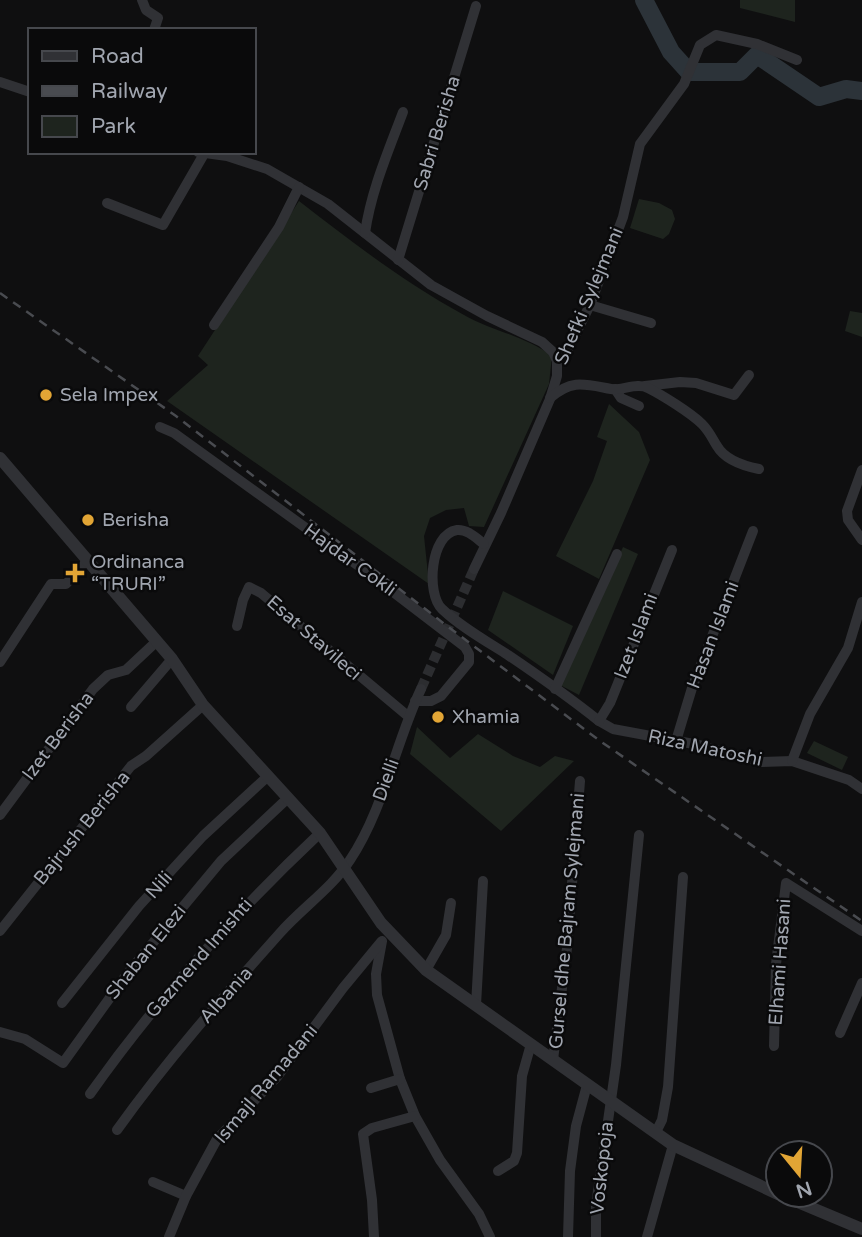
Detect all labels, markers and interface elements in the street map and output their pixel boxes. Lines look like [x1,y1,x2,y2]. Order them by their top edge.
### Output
legend [28,28,256,154]
text: Road [91,44,144,69]
street label: Sabri Berisha [409,73,465,193]
text: Railway [91,79,168,104]
text: Park [91,114,136,139]
street label: Shefki Sylejmani [550,224,628,368]
place label: Sela Impex [60,384,158,406]
marker: Sela Impex [38,387,54,403]
place label: Berisha [102,509,169,531]
marker: Berisha [80,512,96,528]
street label: Hajdar Cokli [299,519,401,601]
place label: Ordinanca “TRURI” [91,551,185,595]
marker: Ordinanca “TRURI” [65,563,85,583]
street label: Hasan Islami [682,578,744,692]
street label: Izet Islami [610,590,662,682]
street label: Esat Stavileci [262,591,366,685]
street label: Izet Berisha [18,687,98,785]
place label: Xhamia [452,706,520,728]
marker: Xhamia [430,709,446,725]
street label: Riza Matoshi [646,725,764,771]
street label: Dielli [368,756,404,804]
street label: Bajrush Berisha [29,767,135,889]
street label: Gursel dhe Bajram Sylejmani [545,792,589,1050]
street label: Nili [141,867,177,903]
street label: Gazmend Imishti [141,894,257,1022]
street label: Elhami Hasani [765,898,795,1026]
street label: Shaban Elezi [101,900,191,1004]
street label: Albania [195,962,257,1028]
street label: Ismajl Ramadani [210,1020,322,1148]
street label: Voskopoja [586,1120,618,1216]
north arrow [764,1139,834,1209]
text: N [793,1176,815,1202]

